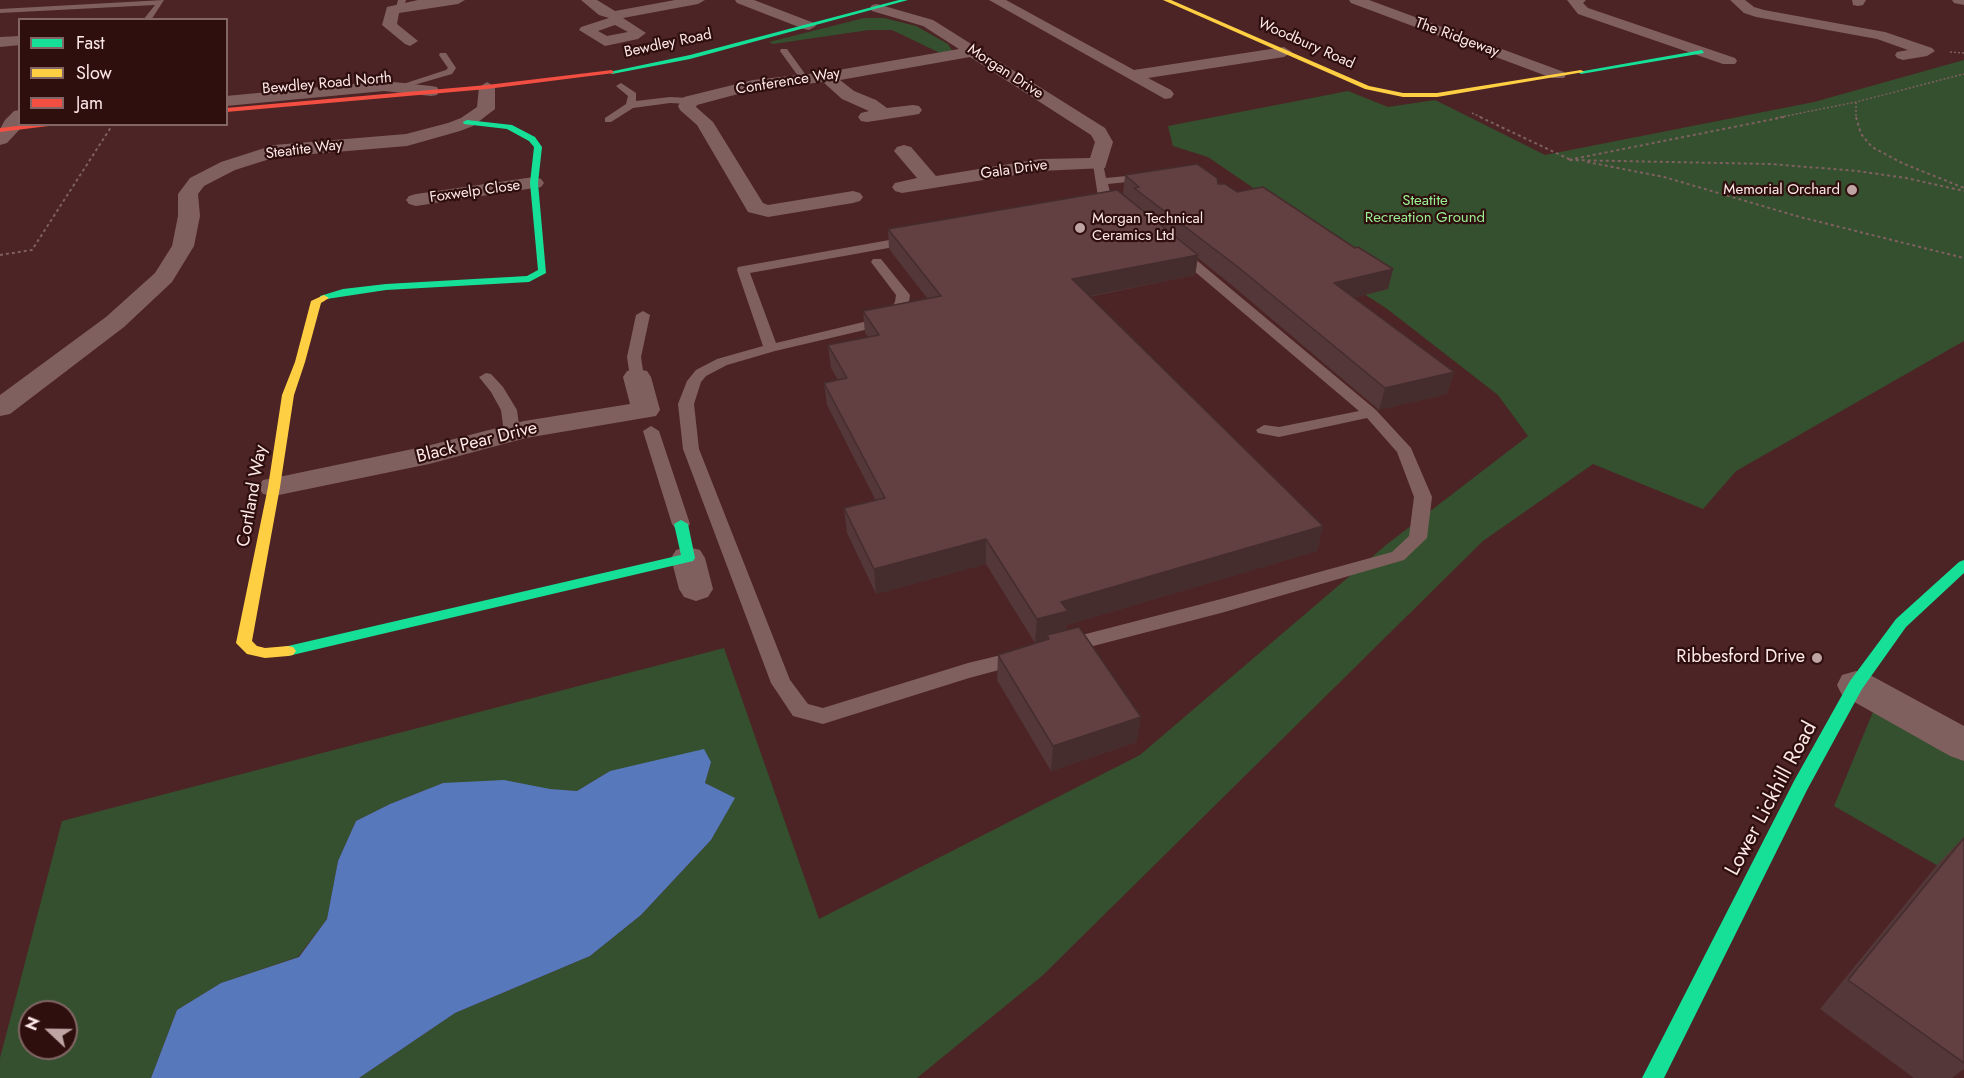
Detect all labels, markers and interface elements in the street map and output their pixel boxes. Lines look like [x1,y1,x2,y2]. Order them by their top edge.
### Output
street label: Woodbury Road [1255,15,1357,73]
street label: The Ridgeway [1413,15,1501,61]
legend [18,18,228,126]
street label: Bewdley Road [623,26,713,62]
text: Fast [76,30,105,56]
street label: Morgan Drive [964,41,1046,103]
text: Slow [76,60,112,86]
street label: Conference Way [735,65,841,99]
street label: Bewdley Road North [261,69,393,99]
text: Jam [76,90,103,116]
street label: Steatite Way [265,136,343,164]
street label: Gala Drive [979,156,1049,184]
street label: Foxwelp Close [428,177,522,207]
place label: Memorial Orchard [1723,181,1840,199]
marker: Memorial Orchard [1845,183,1859,197]
park label: Steatite Recreation Ground [1365,192,1485,227]
place label: Morgan Technical Ceramics Ltd [1092,210,1203,245]
marker: Morgan Technical Ceramics Ltd [1073,221,1087,235]
street label: Black Pear Drive [414,418,540,468]
street label: Cortland Way [233,443,273,549]
place label: Ribbesford Drive [1676,647,1805,669]
marker: Ribbesford Drive [1810,651,1824,665]
street label: Lower Lickhill Road [1721,718,1823,880]
north arrow [18,1000,78,1060]
text: N [20,1014,46,1034]

